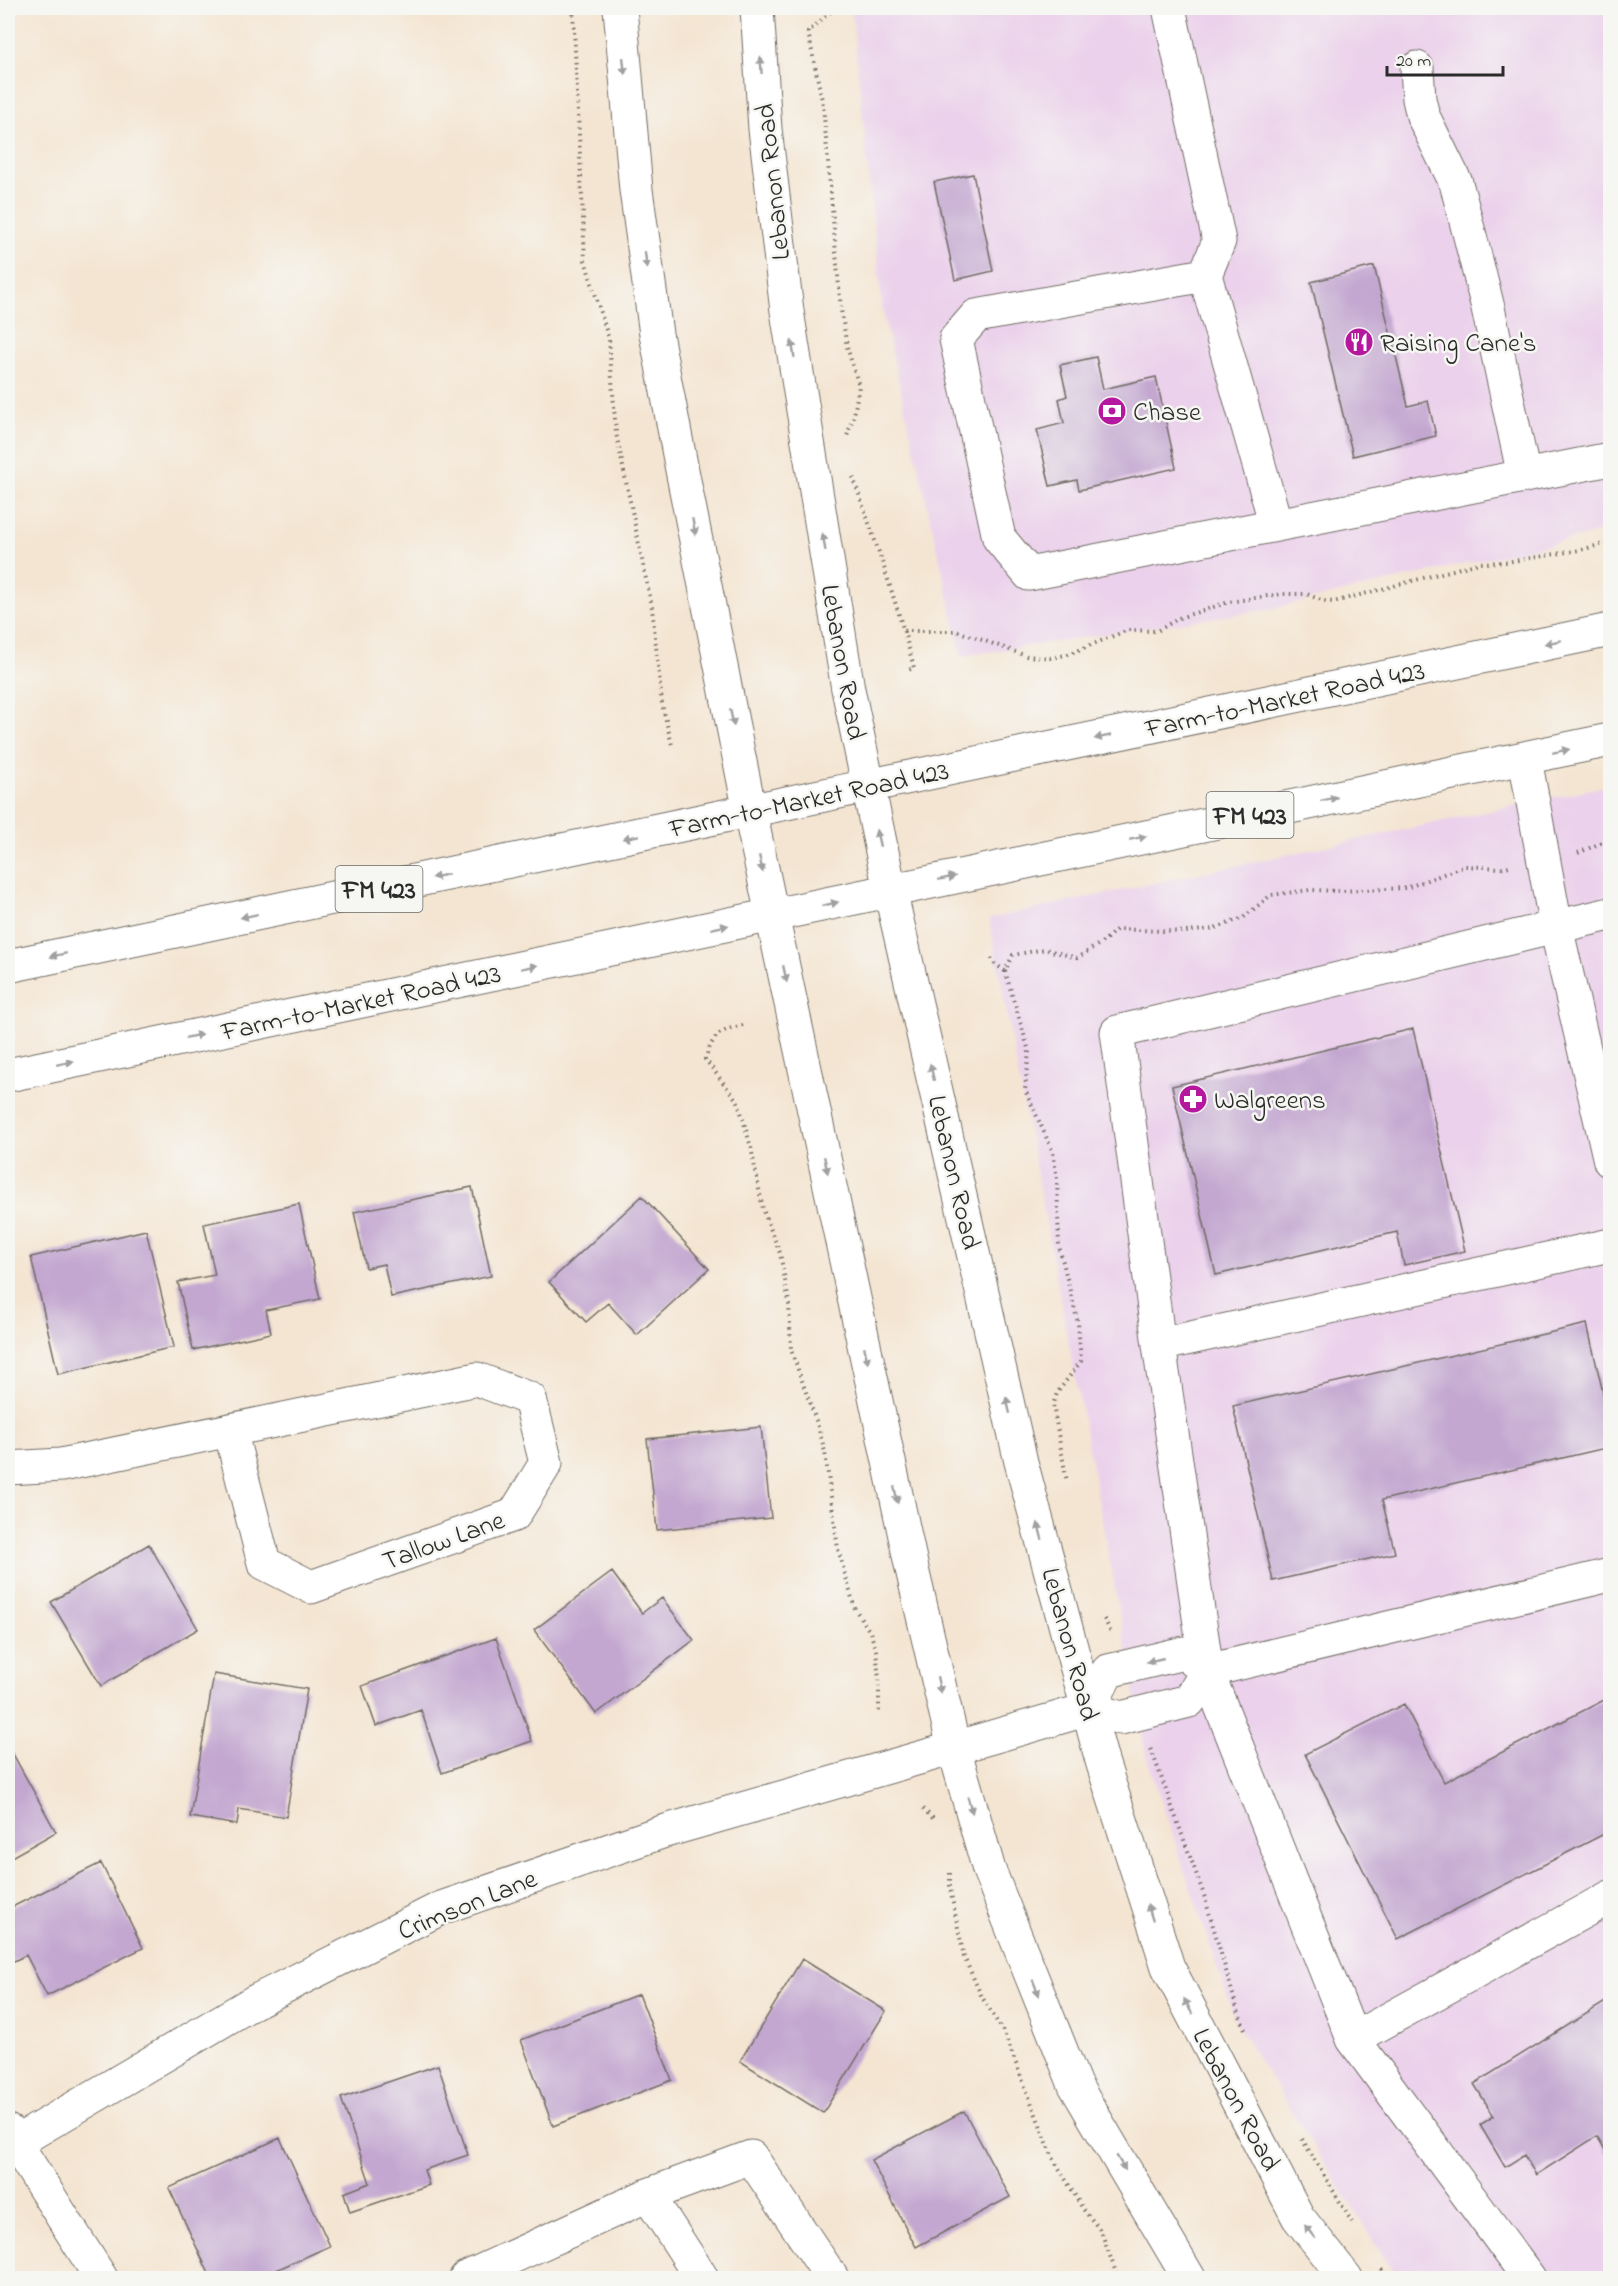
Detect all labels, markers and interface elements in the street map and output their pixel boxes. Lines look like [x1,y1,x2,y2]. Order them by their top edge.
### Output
scale bar [1387,39,1502,77]
text: 20 m [1396,49,1431,75]
one-way arrow [756,55,765,74]
one-way arrow [619,56,629,75]
street label: Lebanon Road [747,102,802,262]
one-way arrow [641,250,651,269]
place label: Raising Cane's [1380,325,1537,364]
restaurant icon: Raising Cane's [1343,326,1375,358]
one-way arrow [788,339,797,358]
place label: Chase [1133,394,1202,433]
bank icon: Chase [1096,395,1128,427]
one-way arrow [690,518,699,537]
one-way arrow [819,532,828,551]
street label: Lebanon Road [809,582,874,743]
one-way arrow [1544,638,1563,648]
street label: Farm-to-Market Road 423 [1141,653,1429,750]
one-way arrow [727,709,737,728]
one-way arrow [1093,732,1112,742]
one-way arrow [1552,745,1570,755]
street label: Farm-to-Market Road 423 [665,753,953,850]
road number: FM 423 [1206,792,1294,838]
one-way arrow [1320,794,1339,803]
one-way arrow [873,828,882,847]
one-way arrow [621,833,640,842]
one-way arrow [1129,833,1147,843]
one-way arrow [757,855,767,874]
road number: FM 423 [336,866,422,912]
one-way arrow [430,872,449,881]
one-way arrow [938,873,957,882]
one-way arrow [821,898,839,908]
one-way arrow [239,912,258,921]
one-way arrow [711,922,730,931]
one-way arrow [49,951,67,961]
street label: Farm-to-Market Road 423 [217,956,505,1053]
one-way arrow [520,962,539,971]
one-way arrow [781,965,790,984]
one-way arrow [185,1031,204,1040]
one-way arrow [55,1058,74,1067]
one-way arrow [927,1062,937,1081]
place label: Walgreens [1214,1082,1326,1121]
pharmacy icon: Walgreens [1177,1083,1209,1115]
street label: Lebanon Road [916,1092,989,1253]
one-way arrow [822,1155,831,1174]
one-way arrow [862,1346,871,1365]
one-way arrow [1003,1396,1013,1414]
one-way arrow [892,1486,901,1505]
street label: Tallow Lane [377,1502,511,1582]
one-way arrow [1035,1522,1044,1540]
street label: Lebanon Road [1029,1564,1108,1726]
one-way arrow [1145,1656,1164,1665]
one-way arrow [935,1676,944,1695]
one-way arrow [966,1796,975,1814]
street label: Crimson Lane [393,1860,544,1952]
one-way arrow [1145,1903,1154,1921]
one-way arrow [1032,1979,1042,1997]
one-way arrow [1183,1997,1193,2014]
street label: Lebanon Road [1181,2022,1289,2179]
one-way arrow [1116,2155,1126,2172]
one-way arrow [1305,2225,1317,2240]

